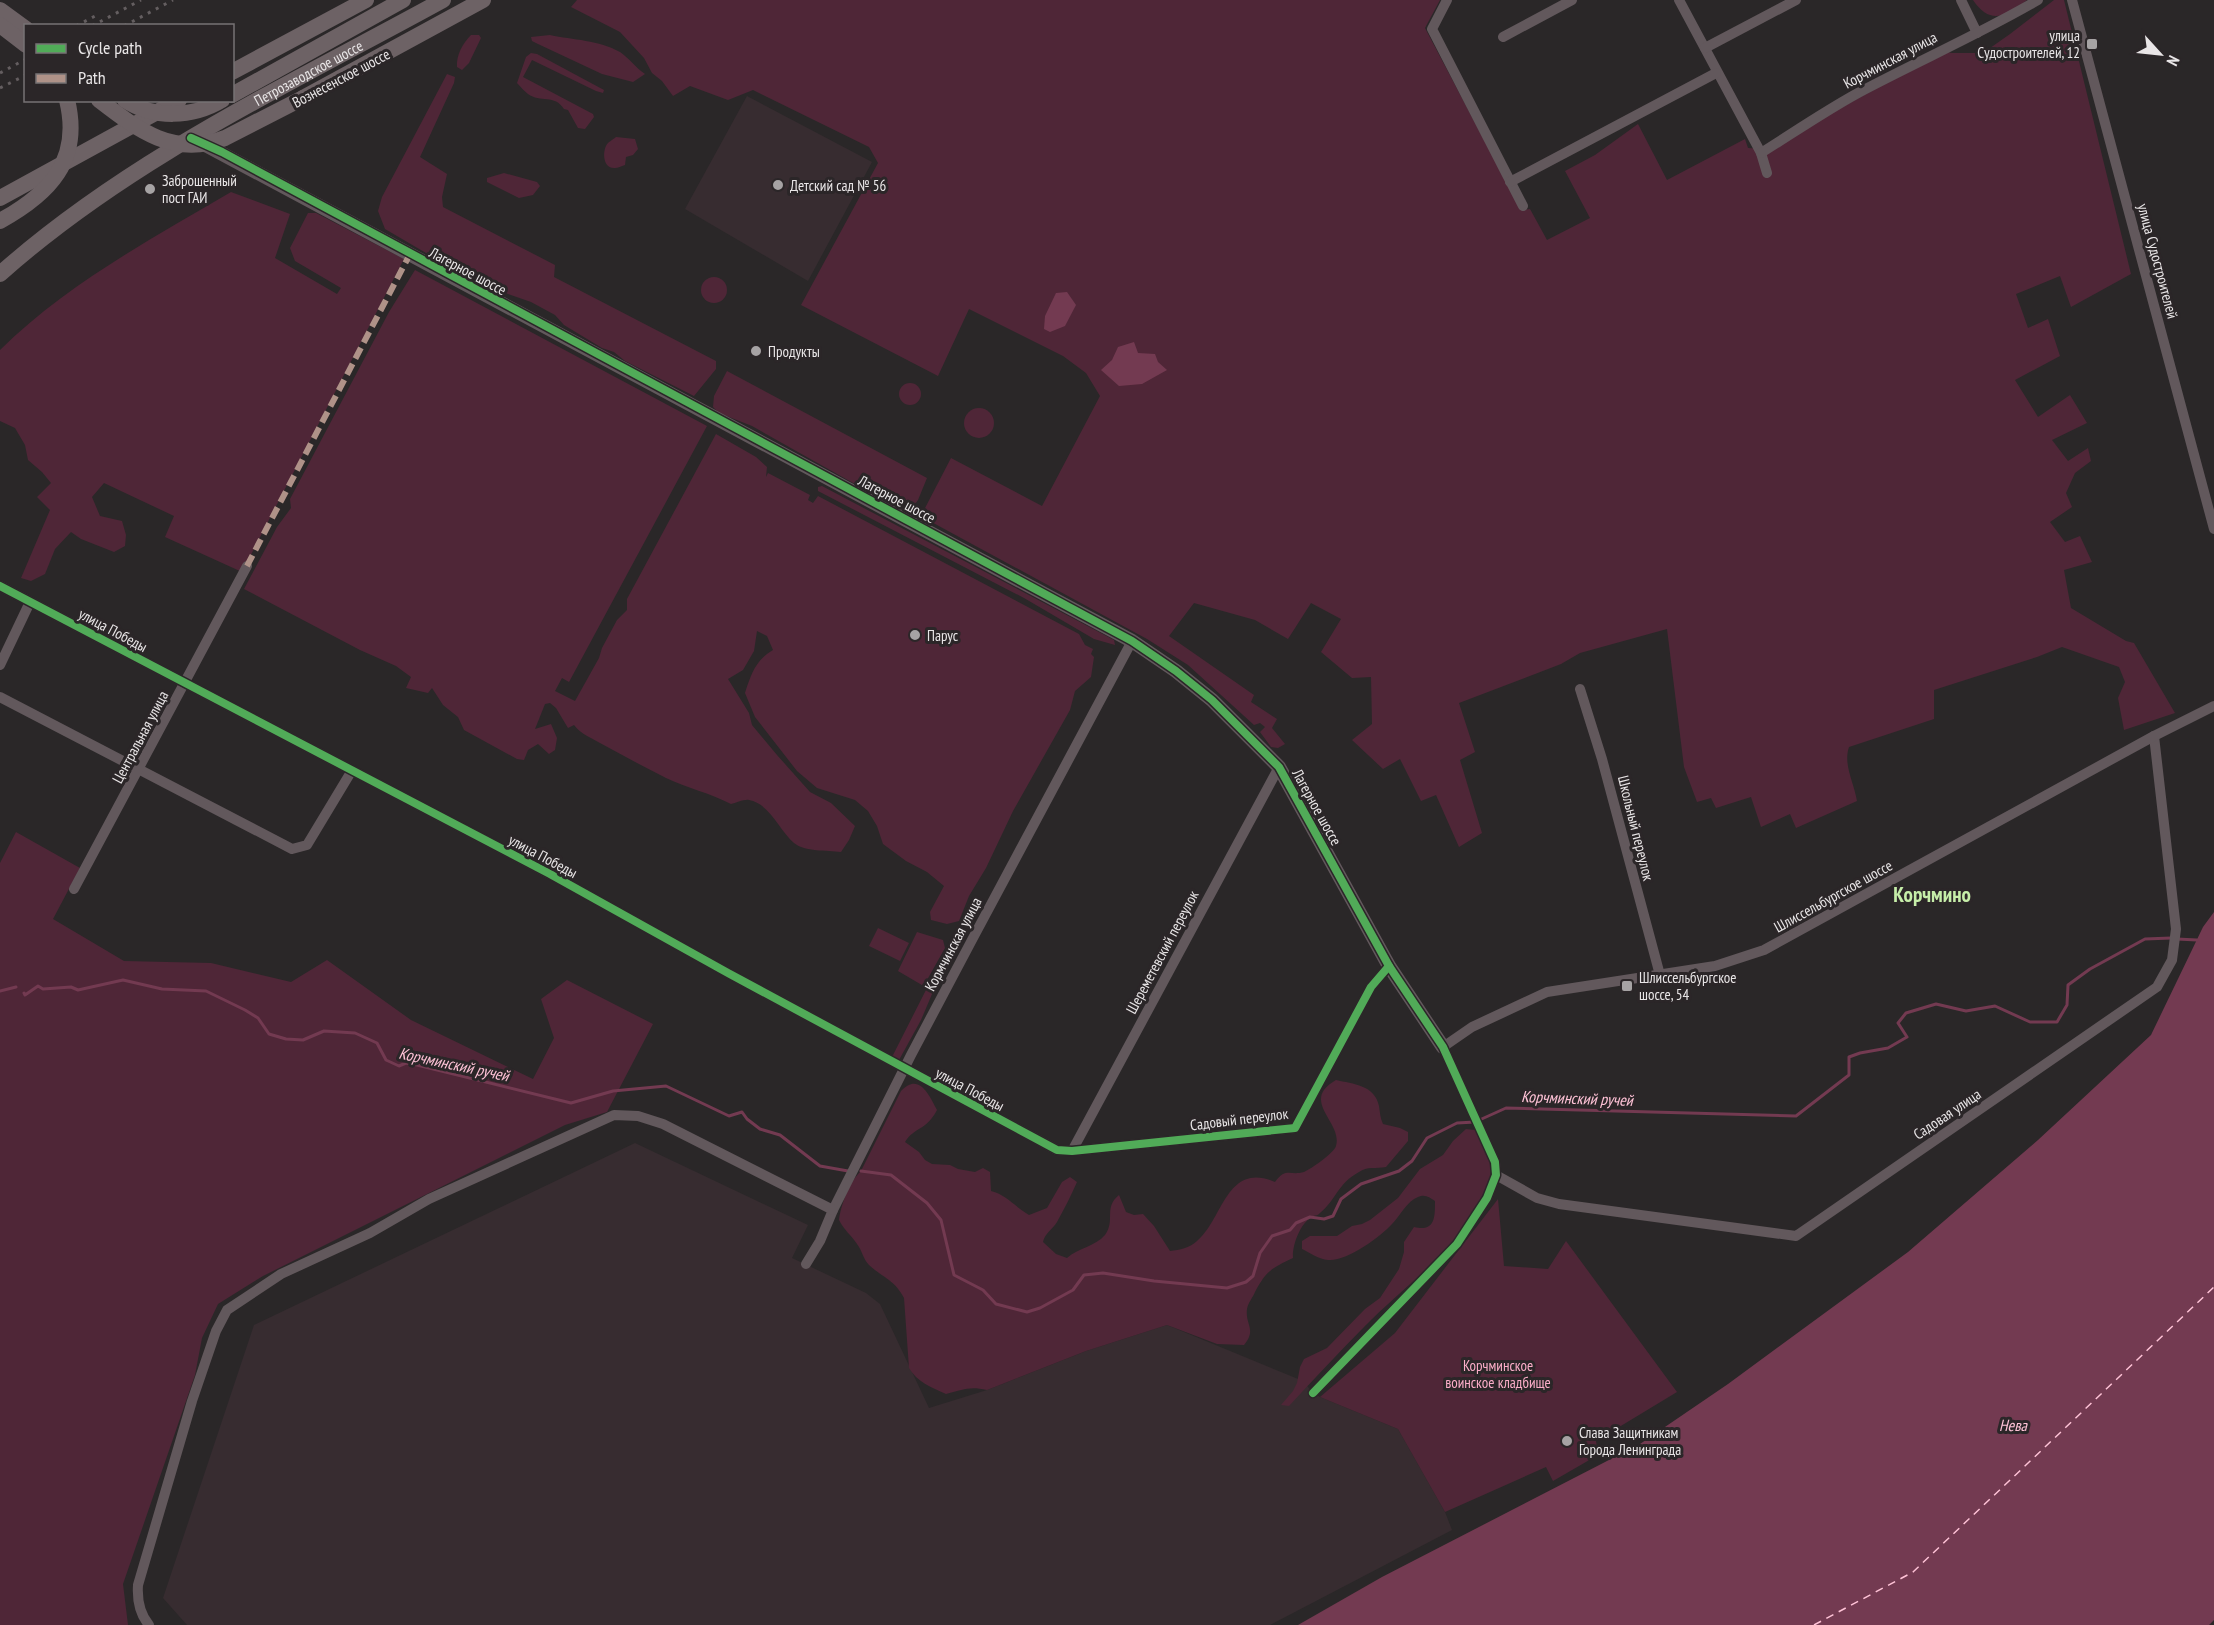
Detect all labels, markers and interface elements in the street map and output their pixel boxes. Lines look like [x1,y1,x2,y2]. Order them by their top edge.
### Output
legend [24,24,234,102]
north arrow [2130,24,2190,84]
place label: улица Судостроителей, 12 [1977,26,2080,62]
street label: Корчминская улица [1840,27,1940,93]
street label: Петрозаводское шоссе [250,35,366,110]
text: Cycle path [78,36,142,59]
marker: улица Судостроителей, 12 [2085,37,2099,51]
street label: Вознесенское шоссе [289,44,393,112]
text: N [2162,52,2184,69]
text: Path [78,66,106,89]
place label: Заброшенный пост ГАИ [162,171,237,207]
place label: Детский сад № 56 [790,176,887,195]
marker: Детский сад № 56 [771,178,785,192]
marker: Заброшенный пост ГАИ [143,182,157,196]
street label: улица Судостроителей [2134,201,2182,321]
street label: Лагерное шоссе [425,242,510,299]
place label: Продукты [768,342,820,361]
marker: Продукты [749,344,763,358]
street label: Лагерное шоссе [854,470,939,527]
street label: улица Победы [75,604,151,656]
place label: Парус [927,626,959,645]
marker: Парус [908,628,922,642]
street label: Центральная улица [108,688,172,786]
street label: Лагерное шоссе [1288,765,1346,849]
street label: Школьный переулок [1614,773,1658,883]
street label: улица Победы [505,830,581,882]
street label: Шлиссельбургское шоссе [1770,856,1896,936]
district label: Корчмино [1893,881,1971,908]
street label: Шереметевский переулок [1122,887,1203,1017]
street label: Кормчинская улица [920,894,986,994]
place label: Шлиссельбургское шоссе, 54 [1639,968,1737,1004]
marker: Шлиссельбургское шоссе, 54 [1620,979,1634,993]
water label: Корчминский ручей [397,1043,513,1086]
street label: улица Победы [932,1063,1008,1115]
street label: Садовая улица [1909,1084,1985,1144]
water label: Корчминский ручей [1521,1086,1635,1110]
street label: Садовый переулок [1189,1104,1289,1134]
park label: Корчминское воинское кладбище [1445,1356,1551,1392]
water label: Нева [1999,1415,2029,1435]
place label: Слава Защитникам Города Ленинграда [1579,1423,1681,1459]
marker: Слава Защитникам Города Ленинграда [1560,1434,1574,1448]

